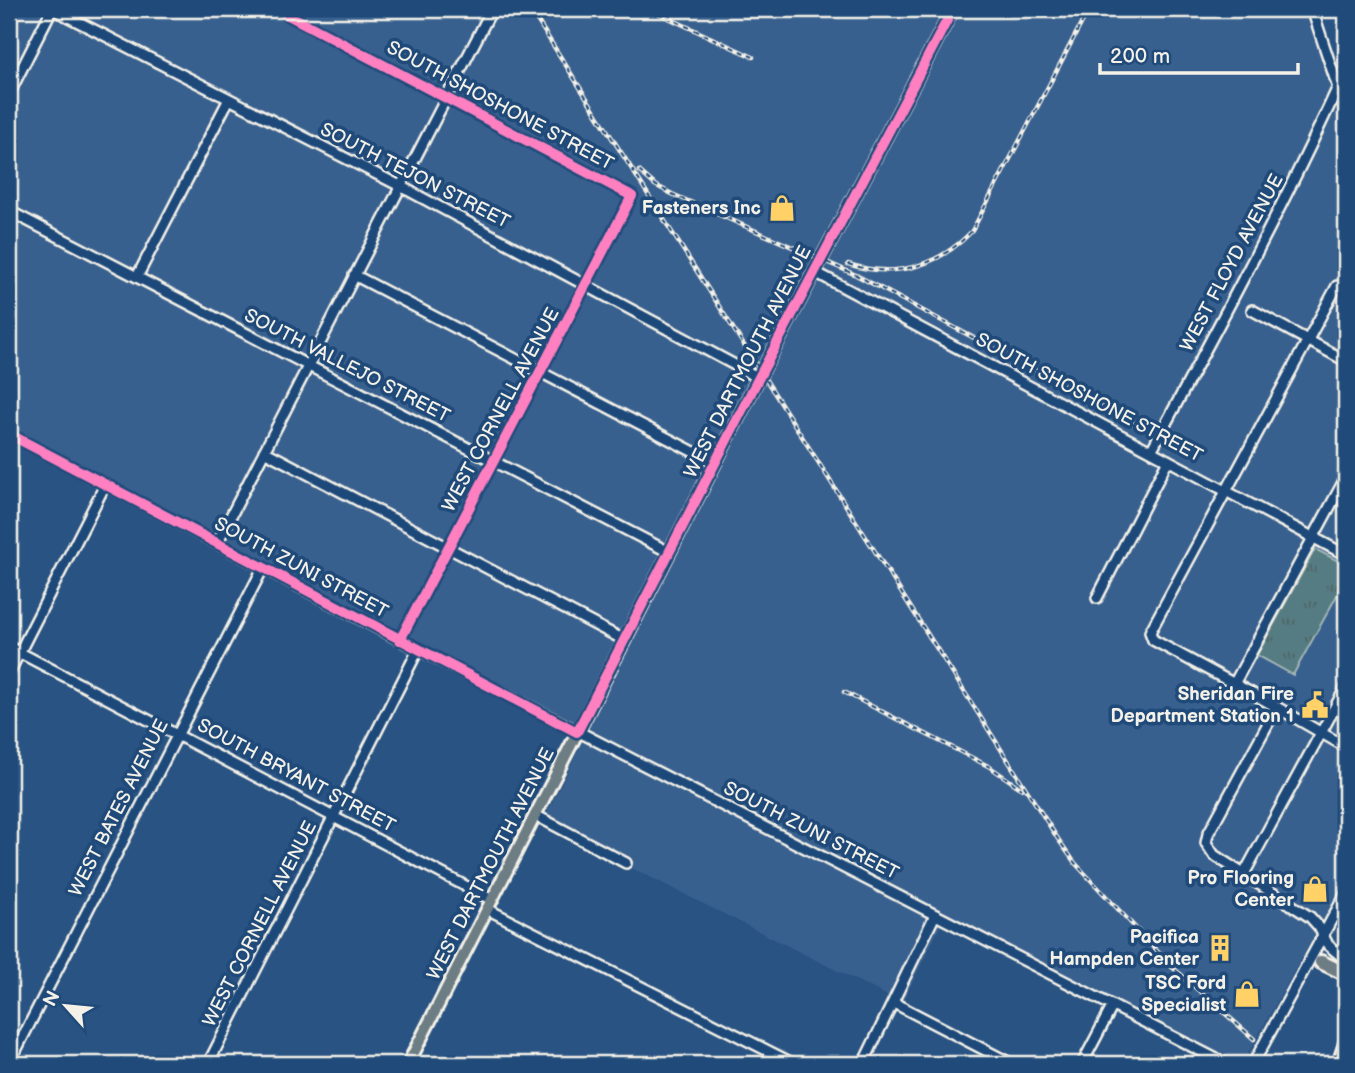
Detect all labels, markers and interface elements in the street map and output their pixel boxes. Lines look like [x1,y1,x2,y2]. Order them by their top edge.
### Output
scale bar [1100,32,1297,76]
street label: SOUTH SHOSHONE STREET [383,36,618,176]
text: 200 m [1110,44,1170,69]
street label: SOUTH TEJON STREET [316,118,514,234]
street label: WEST FLOYD AVENUE [1175,170,1289,356]
shop icon: Fasteners Inc [767,193,797,223]
place label: Fasteners Inc [642,197,761,220]
street label: WEST DARTMOUTH AVENUE [679,242,817,482]
street label: SOUTH VALLEJO STREET [240,304,454,428]
street label: WEST CORNELL AVENUE [437,304,565,516]
street label: SOUTH SHOSHONE STREET [972,328,1207,468]
street label: SOUTH ZUNI STREET [210,512,392,624]
place label: Sheridan Fire Department Station 1 [1111,683,1294,728]
public building icon: Sheridan Fire Department Station 1 [1300,690,1330,720]
street label: SOUTH BRYANT STREET [193,714,399,838]
street label: WEST BATES AVENUE [64,716,174,900]
street label: WEST DARTMOUTH AVENUE [422,744,560,984]
street label: SOUTH ZUNI STREET [720,777,903,885]
street label: WEST CORNELL AVENUE [198,817,322,1031]
place label: Pro Flooring Center [1188,867,1294,912]
shop icon: Pro Flooring Center [1300,874,1330,904]
place label: Pacifica Hampden Center [1050,926,1199,971]
building icon: Pacifica Hampden Center [1205,933,1235,963]
north arrow [32,972,102,1042]
place label: TSC Ford Specialist [1142,972,1227,1017]
shop icon: TSC Ford Specialist [1232,979,1262,1009]
text: N [39,987,66,1011]

